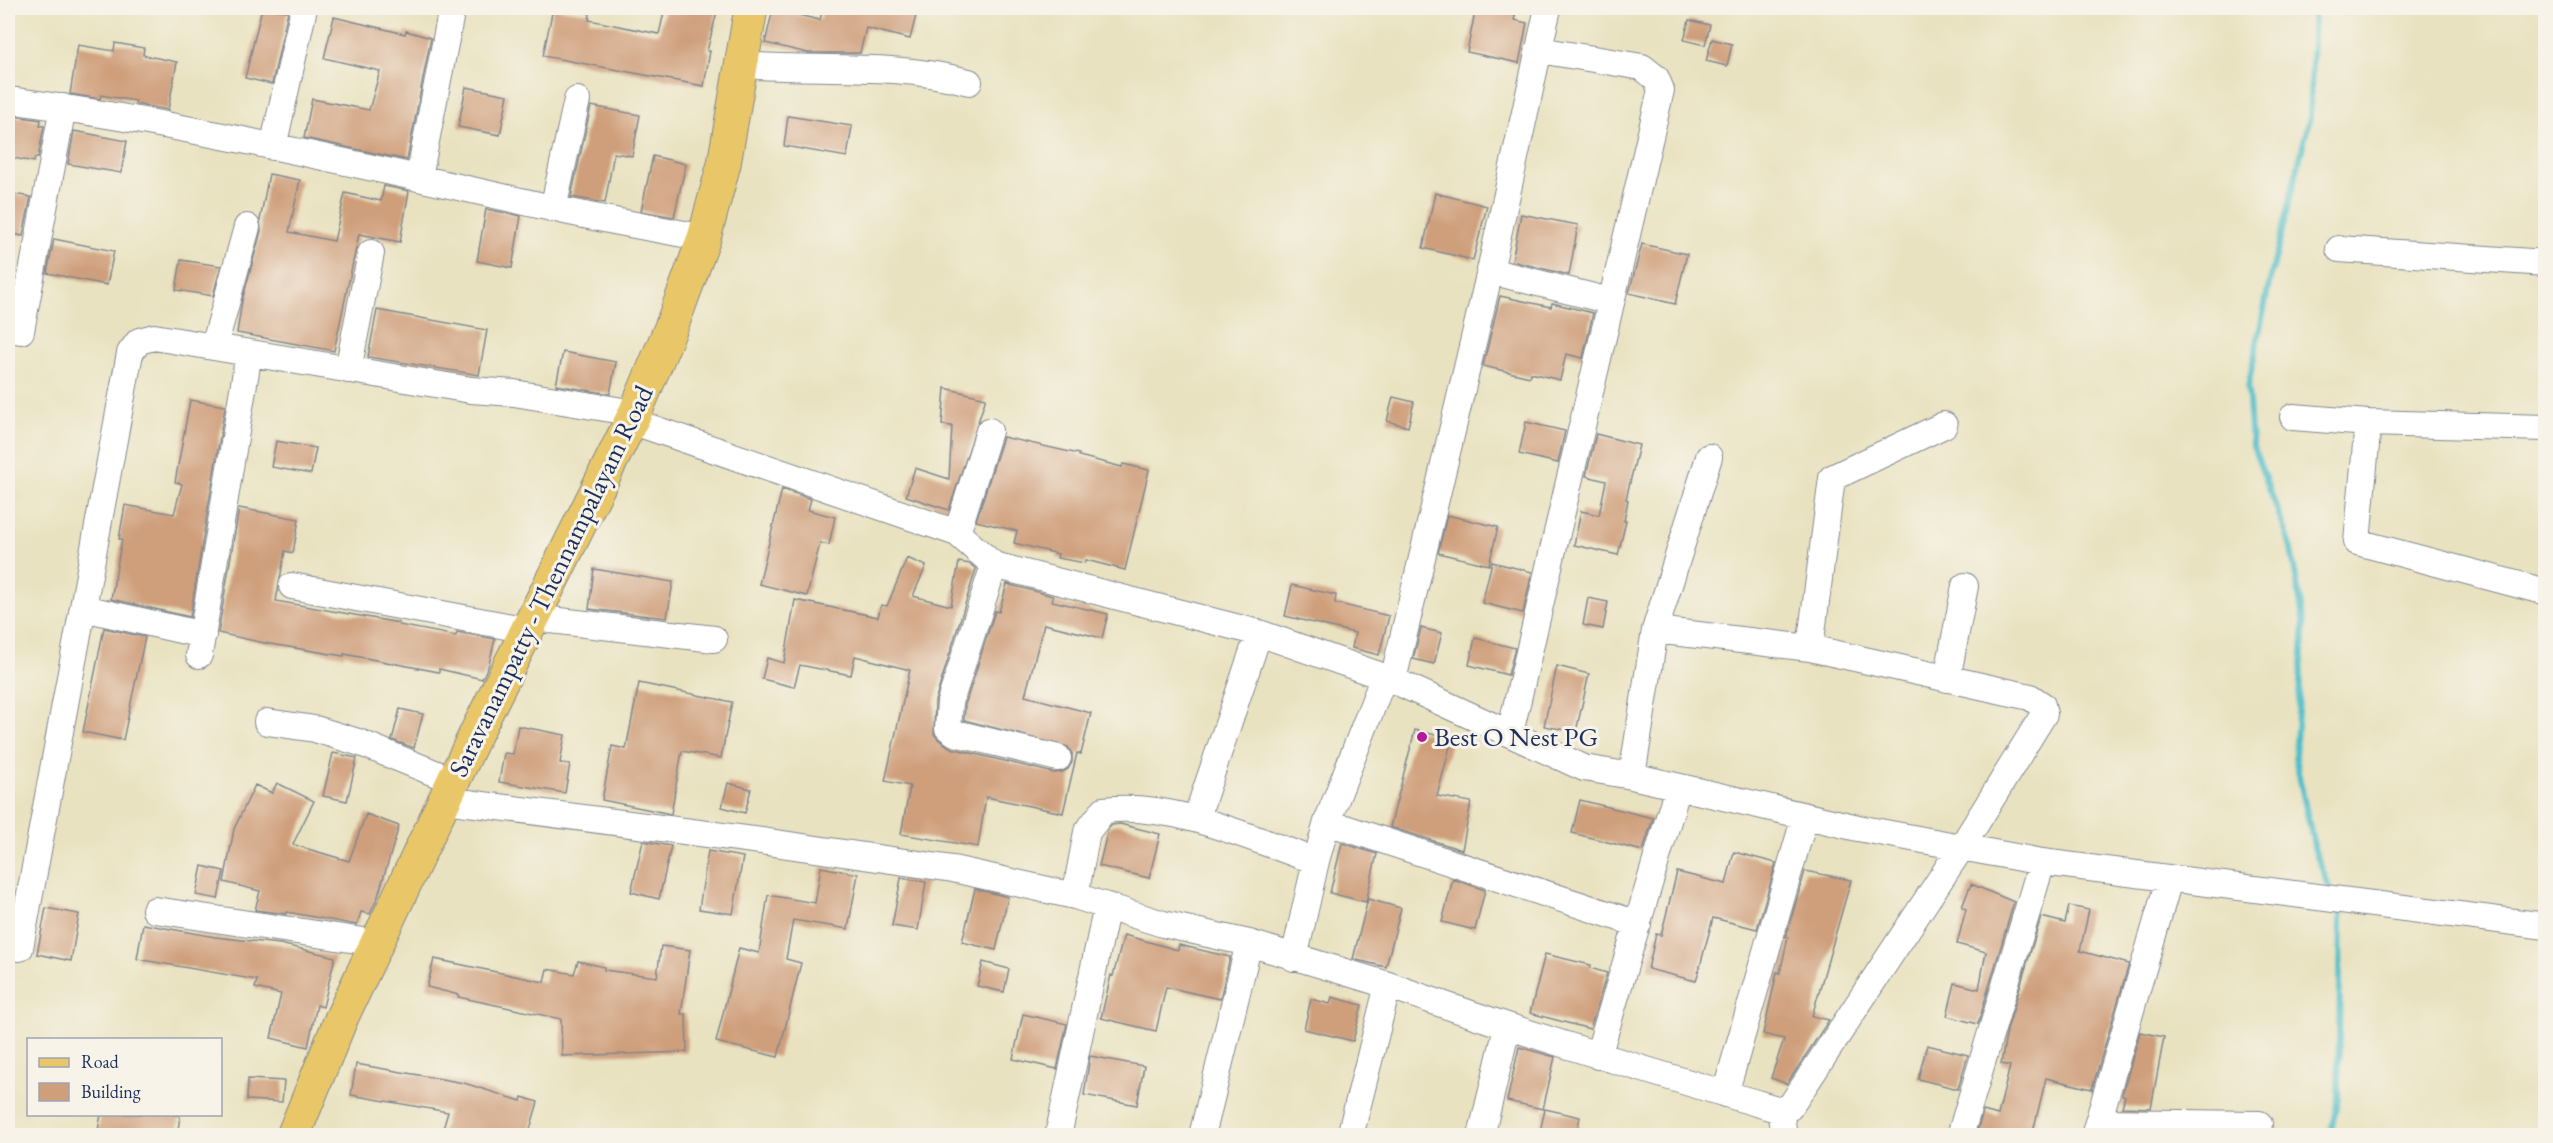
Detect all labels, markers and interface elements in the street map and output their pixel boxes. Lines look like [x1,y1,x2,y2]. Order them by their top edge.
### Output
street label: Saravanampatty - Thennampalayam Road [440,379,661,782]
place label: Best O Nest PG [1434,719,1598,754]
marker: Best O Nest PG [1415,730,1429,744]
legend [27,1038,222,1116]
text: Road [81,1050,120,1073]
text: Building [81,1080,141,1103]

